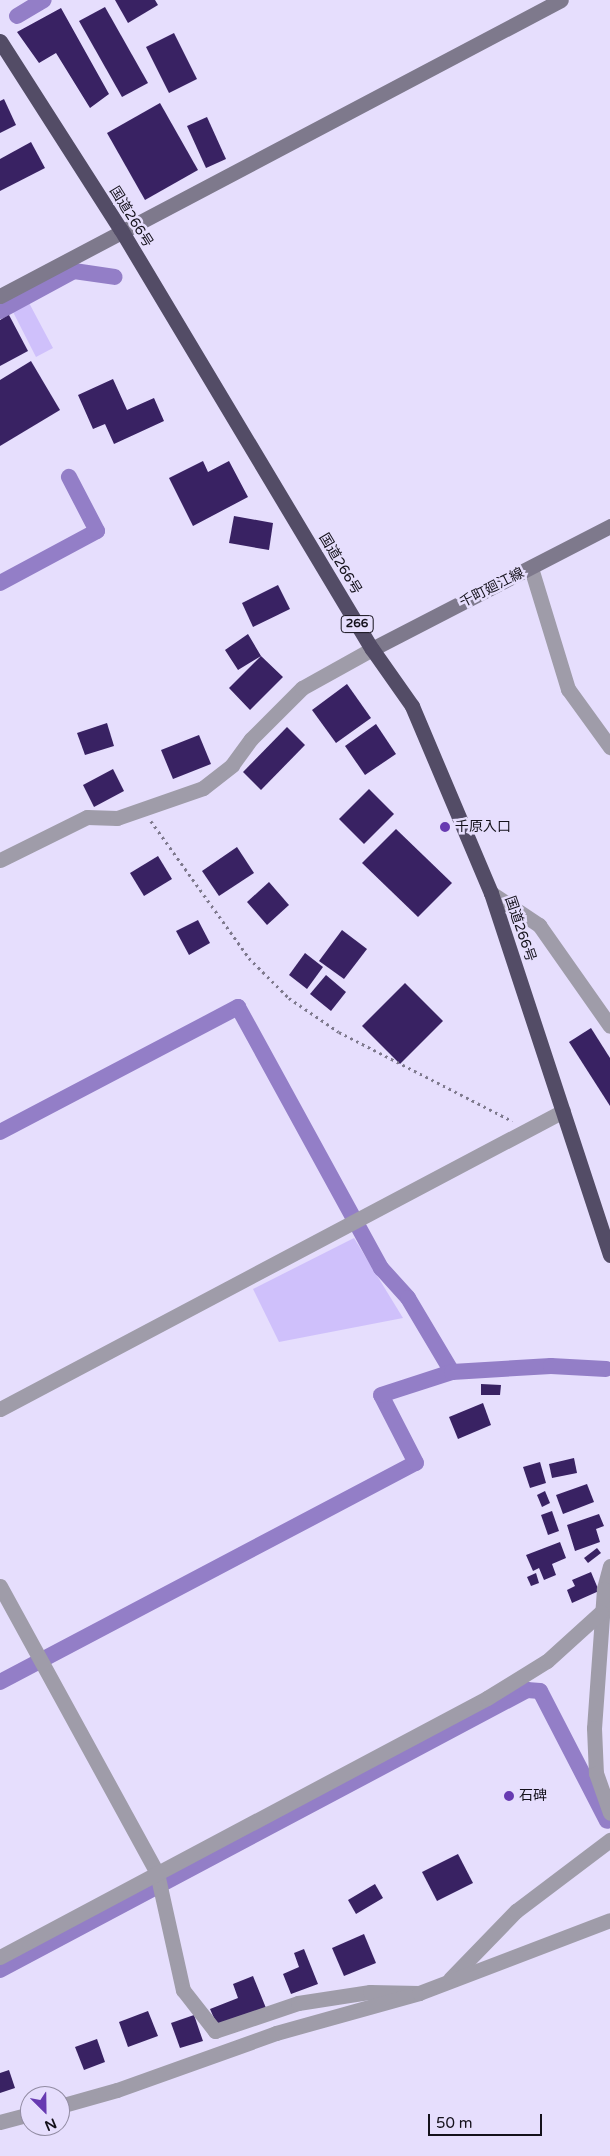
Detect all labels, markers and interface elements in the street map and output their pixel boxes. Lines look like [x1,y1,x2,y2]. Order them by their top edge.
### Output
street label: 国道266号 [106,184,156,250]
street label: 国道266号 [315,530,365,598]
street label: 千町廻江線 [457,565,527,611]
road number: 266 [340,614,374,634]
place label: 千原入口 [455,819,511,835]
marker: 千原入口 [439,821,451,833]
street label: 国道266号 [501,894,539,964]
place label: 石碑 [519,1788,547,1804]
marker: 石碑 [503,1790,515,1802]
north arrow [20,2086,70,2136]
scale bar [430,2104,544,2136]
text: N [42,2114,59,2134]
text: 50 m [436,2114,473,2132]

